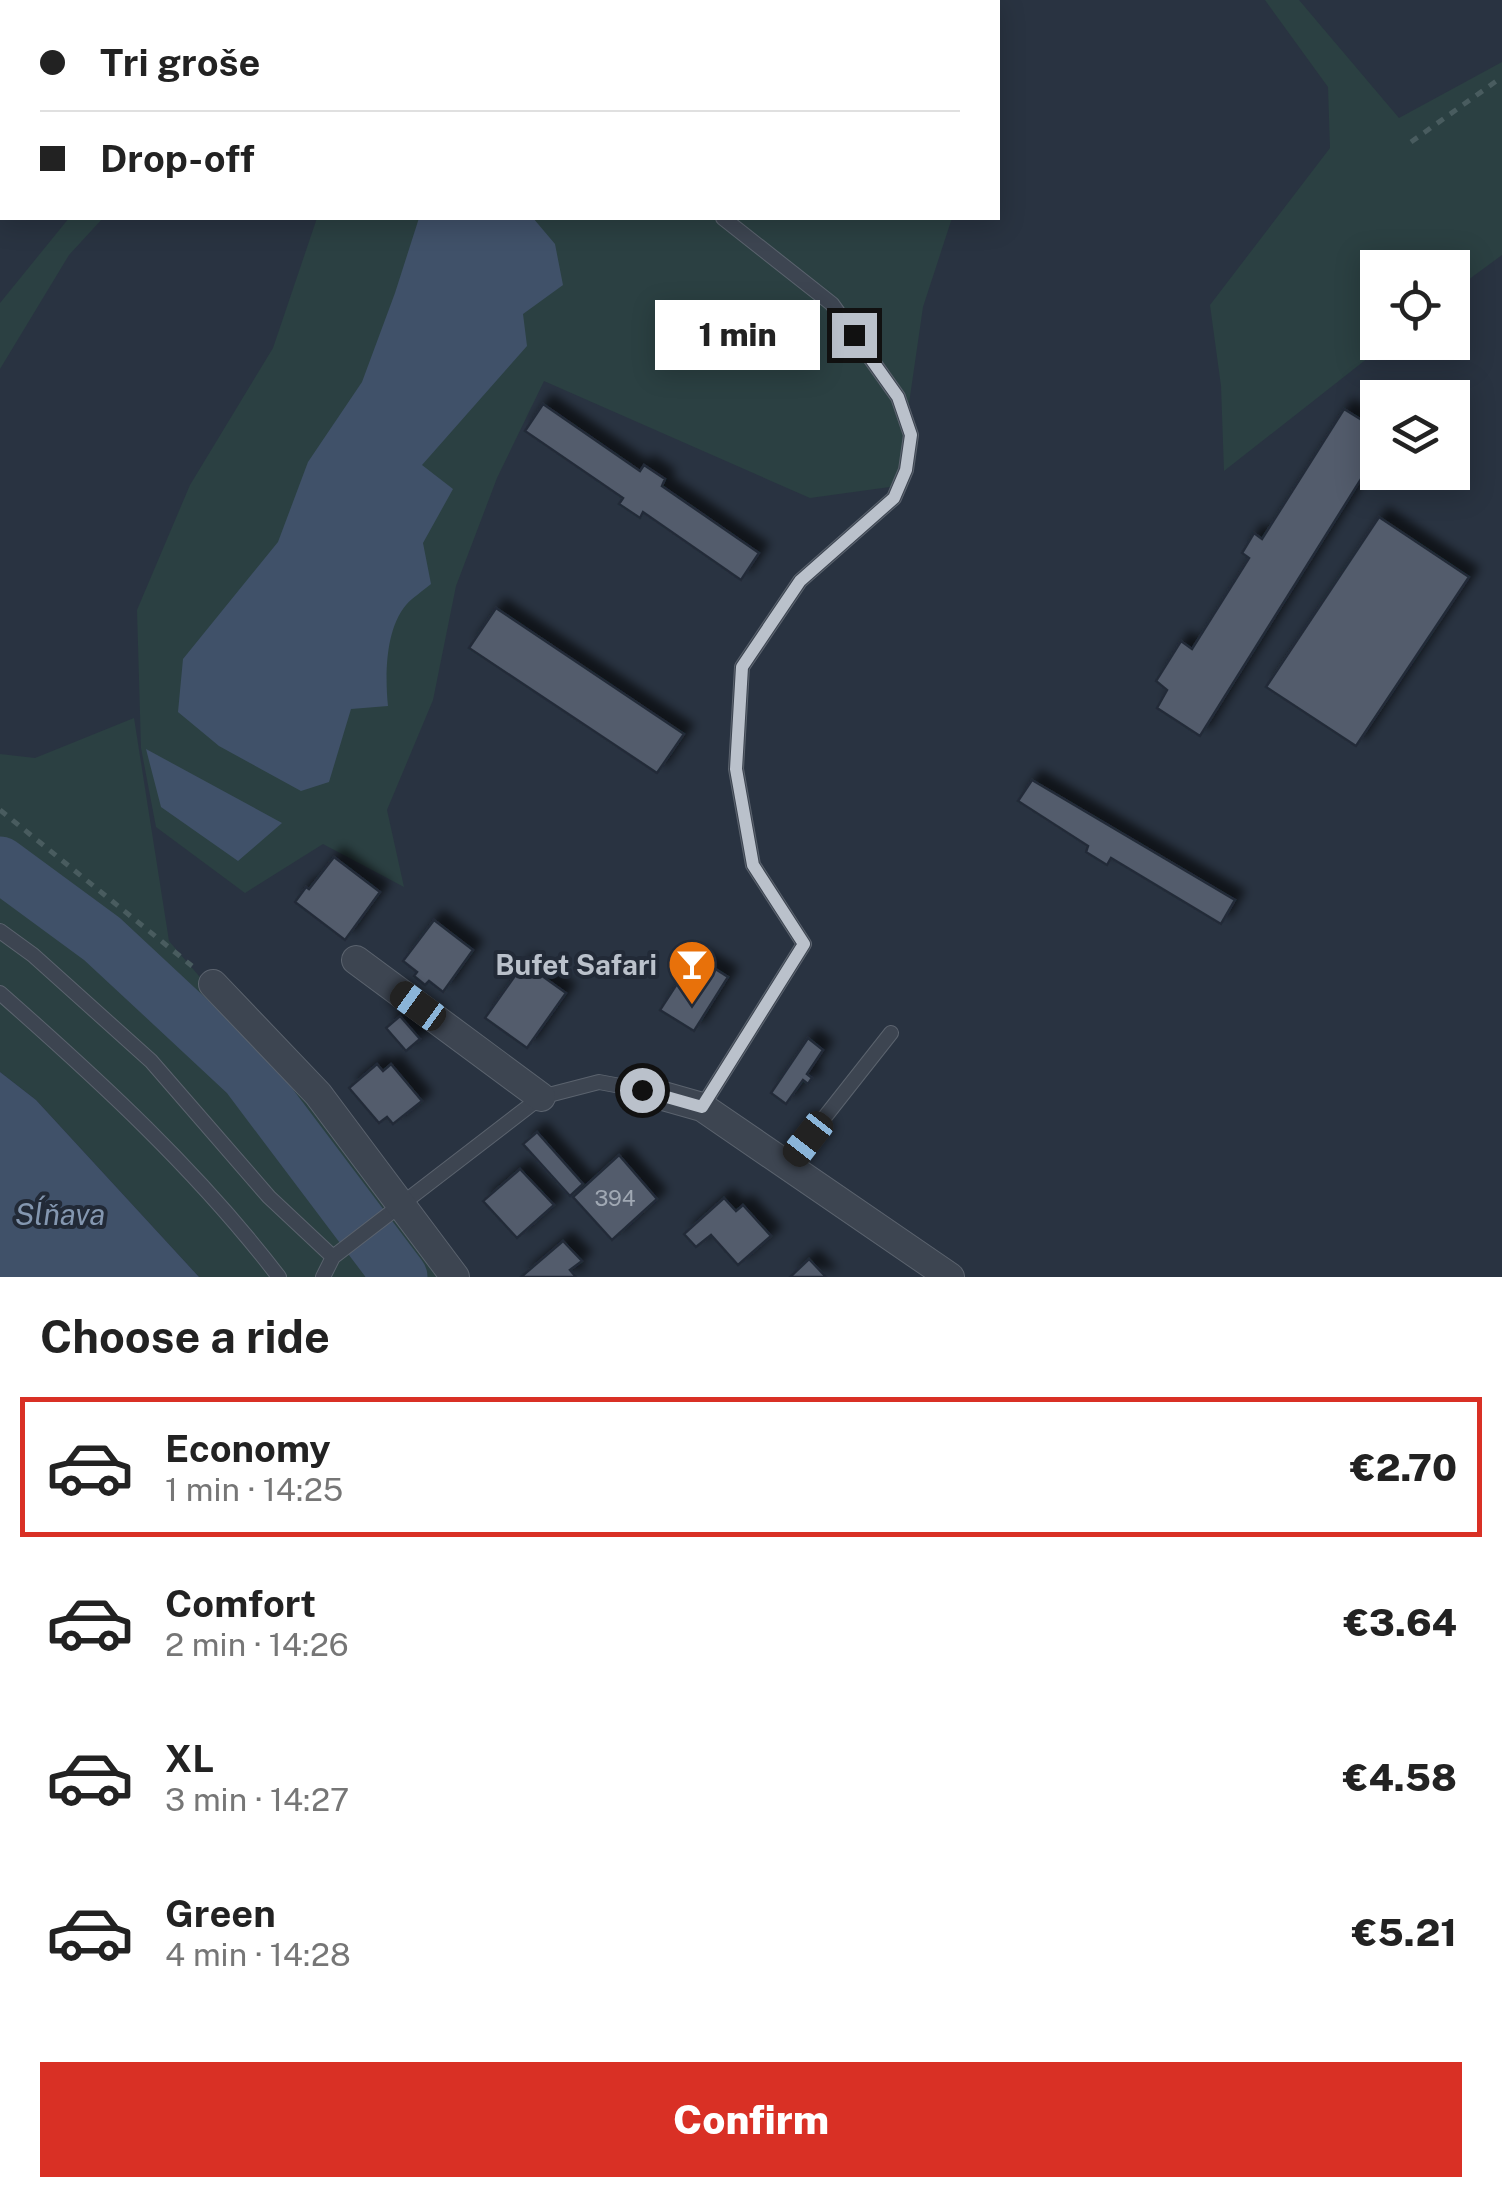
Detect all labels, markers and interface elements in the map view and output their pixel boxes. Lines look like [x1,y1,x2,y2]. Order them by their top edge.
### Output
text: Tri groše [100,40,260,85]
text: Drop-off [100,136,255,181]
map controls [1360,250,1470,490]
button: locate [1360,250,1470,360]
callout: 1 min [654,300,819,370]
route end [832,313,877,358]
text: 1 min [698,316,777,353]
button: layers [1360,380,1470,490]
bar icon: Bufet Safari [666,938,718,1006]
place label: Bufet Safari [495,948,657,981]
car [385,976,451,1036]
route start [620,1068,665,1113]
car [778,1106,838,1172]
house number: 394 [594,1185,636,1211]
water label: Sĺňava [15,1195,105,1232]
text: Choose a ride [40,1310,330,1363]
icon: car [45,1422,135,1512]
text: Economy [165,1426,331,1471]
text: €2.70 [1350,1445,1457,1490]
text: 1 min · 14:25 [165,1471,343,1508]
icon: car [45,1577,135,1667]
text: Comfort [165,1581,316,1626]
text: €3.64 [1343,1600,1457,1645]
text: 2 min · 14:26 [165,1626,349,1663]
icon: car [45,1732,135,1822]
text: XL [165,1736,214,1781]
text: €4.58 [1343,1755,1457,1800]
text: 3 min · 14:27 [165,1781,349,1818]
icon: car [45,1887,135,1977]
text: Green [165,1891,276,1936]
text: €5.21 [1352,1910,1457,1955]
text: 4 min · 14:28 [165,1936,351,1973]
button: Confirm [40,2062,1462,2177]

